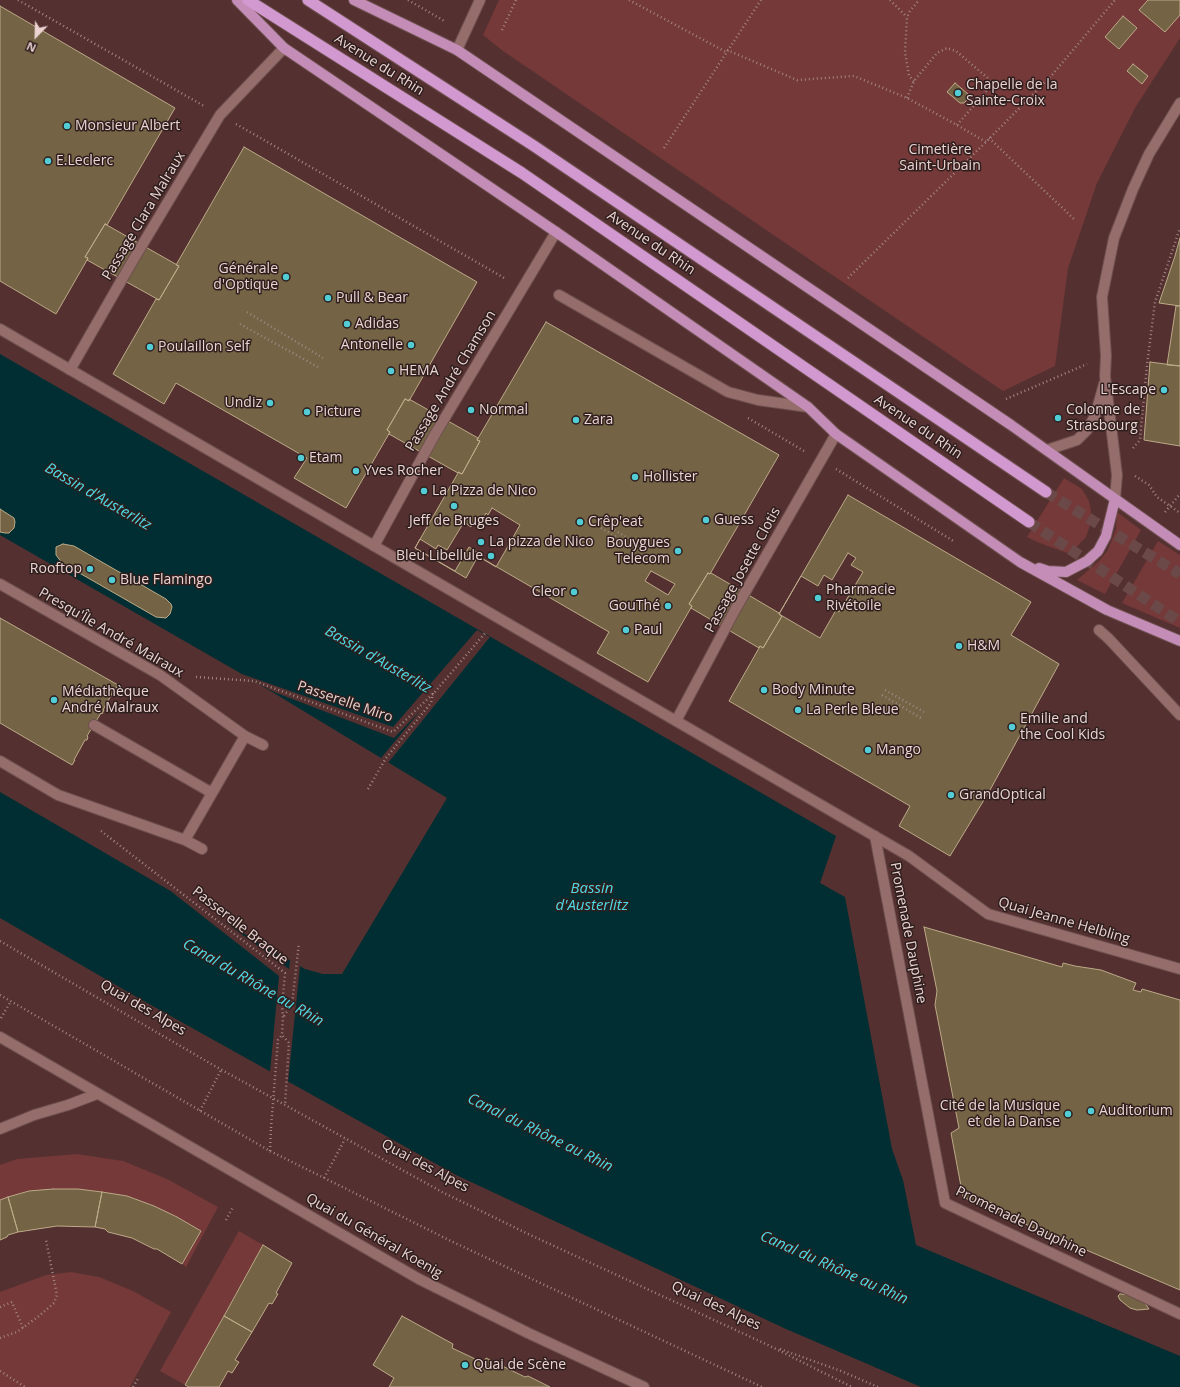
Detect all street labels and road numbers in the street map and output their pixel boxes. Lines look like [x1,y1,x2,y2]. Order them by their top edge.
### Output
street label: Avenue du Rhin [331,31,427,99]
street label: Passage Clara Malraux [99,149,189,283]
street label: Avenue du Rhin [604,207,698,279]
street label: Passage André Chamson [402,307,500,455]
street label: Avenue du Rhin [871,391,965,463]
street label: Passage Josette Clotis [702,504,784,636]
street label: Presqu'Île André Malraux [36,585,186,681]
street label: Passerelle Miro [295,678,395,726]
street label: Promenade Dauphine [886,861,930,1005]
street label: Passerelle Braque [189,883,291,969]
street label: Quai Jeanne Helbling [996,894,1132,948]
street label: Quai des Alpes [97,977,189,1039]
street label: Quai des Alpes [378,1136,472,1196]
street label: Promenade Dauphine [953,1183,1089,1261]
street label: Quai du Général Koenig [303,1190,445,1282]
street label: Quai des Alpes [669,1278,763,1334]

